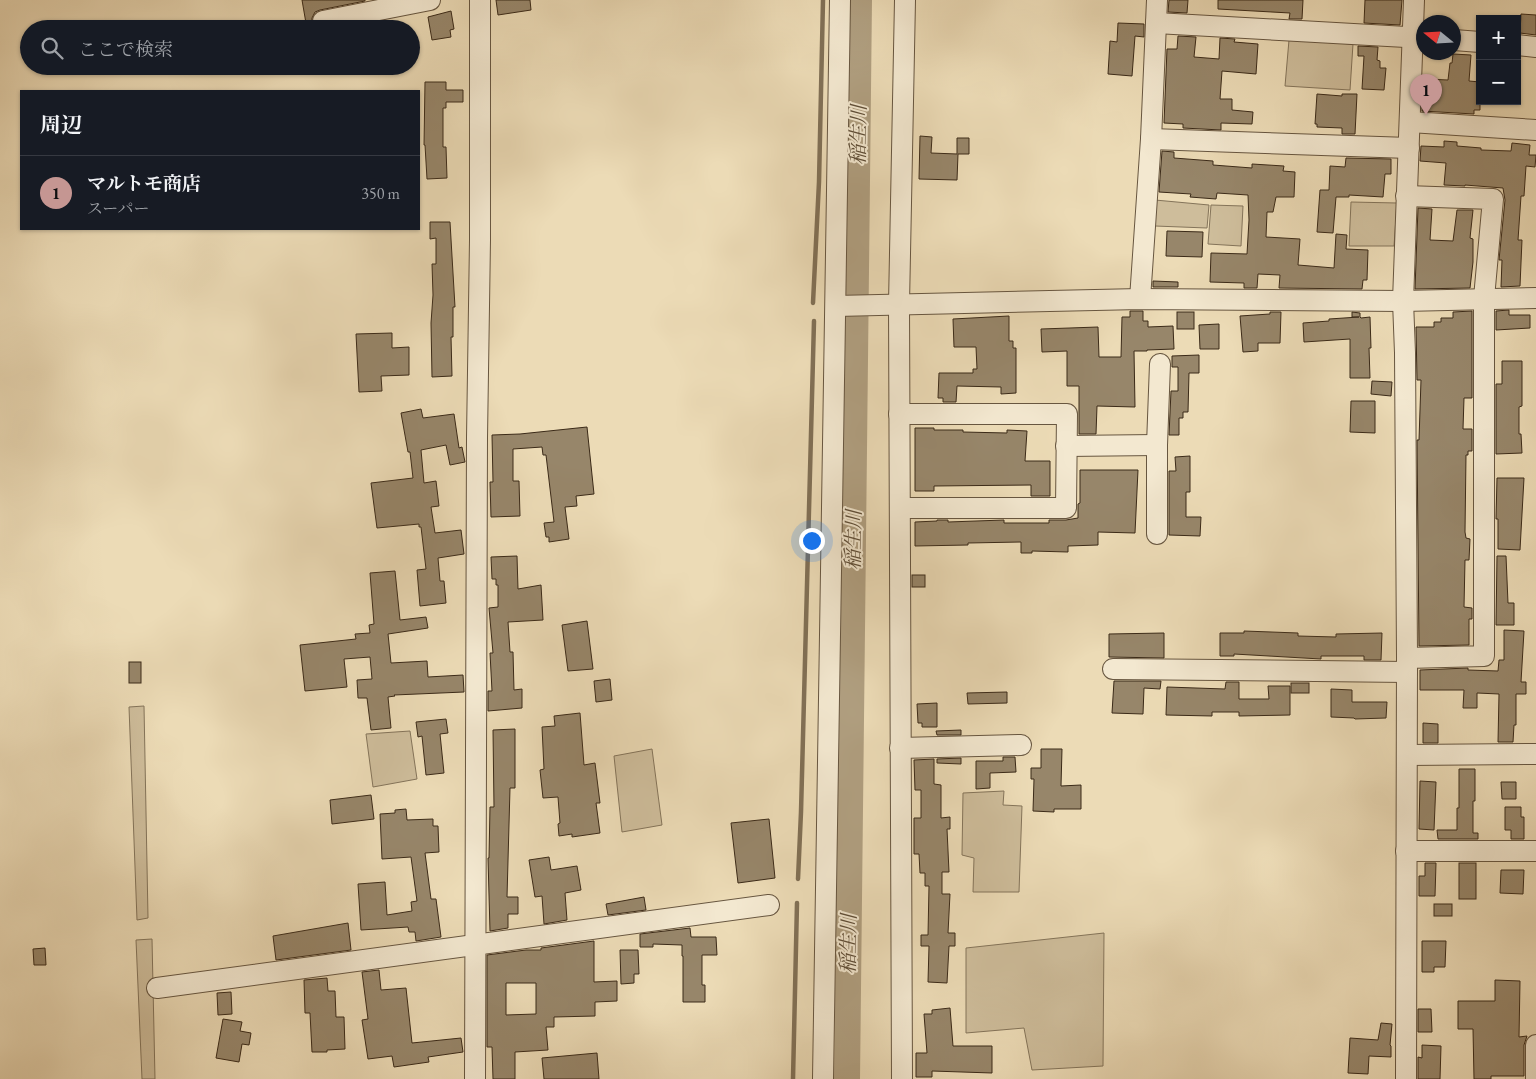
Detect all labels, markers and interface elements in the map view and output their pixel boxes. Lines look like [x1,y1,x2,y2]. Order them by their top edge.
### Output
north arrow [1416,15,1461,60]
map controls [1476,15,1521,105]
button: + [1476,15,1521,60]
search box [20,20,420,75]
icon: search [38,34,66,62]
text: ここで検索 [78,37,173,62]
button: − [1476,60,1521,105]
pin: 1 [1410,74,1442,115]
water label: 稲生川 [844,103,872,165]
text: 周辺 [40,111,82,138]
text: マルトモ商店 [87,171,201,196]
text: 1 [52,183,60,204]
text: 350 m [361,183,400,204]
text: スーパー [87,198,149,219]
water label: 稲生川 [839,508,867,570]
your location [799,528,825,554]
water label: 稲生川 [834,912,862,974]

